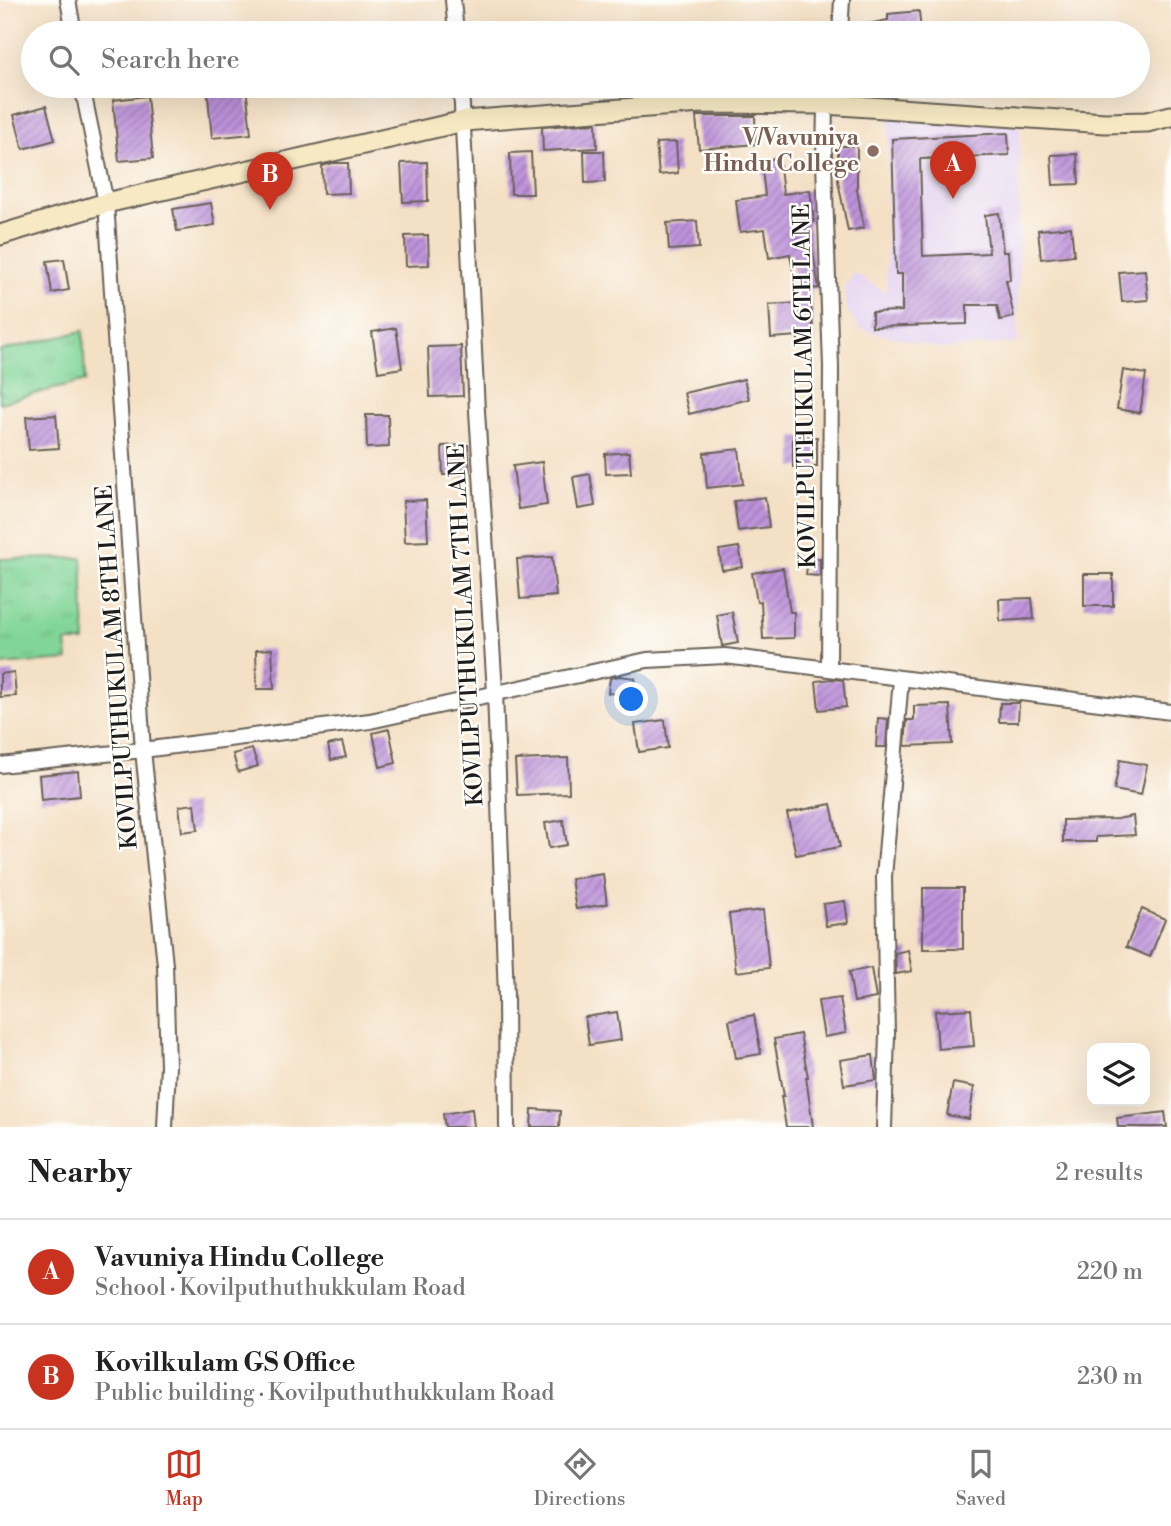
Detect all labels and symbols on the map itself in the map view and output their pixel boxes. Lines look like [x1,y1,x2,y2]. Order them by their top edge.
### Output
place label: V/Vavuniya Hindu College [704,124,860,178]
pin: A [930,141,976,199]
marker: V/Vavuniya Hindu College [865,143,881,159]
pin: B [247,152,293,210]
street label: KOVILPUTHUKULAM 6TH LANE [788,203,822,569]
street label: KOVILPUTHUKULAM 7TH LANE [443,443,489,807]
street label: KOVILPUTHUKULAM 8TH LANE [90,484,144,850]
your location [614,682,648,716]

